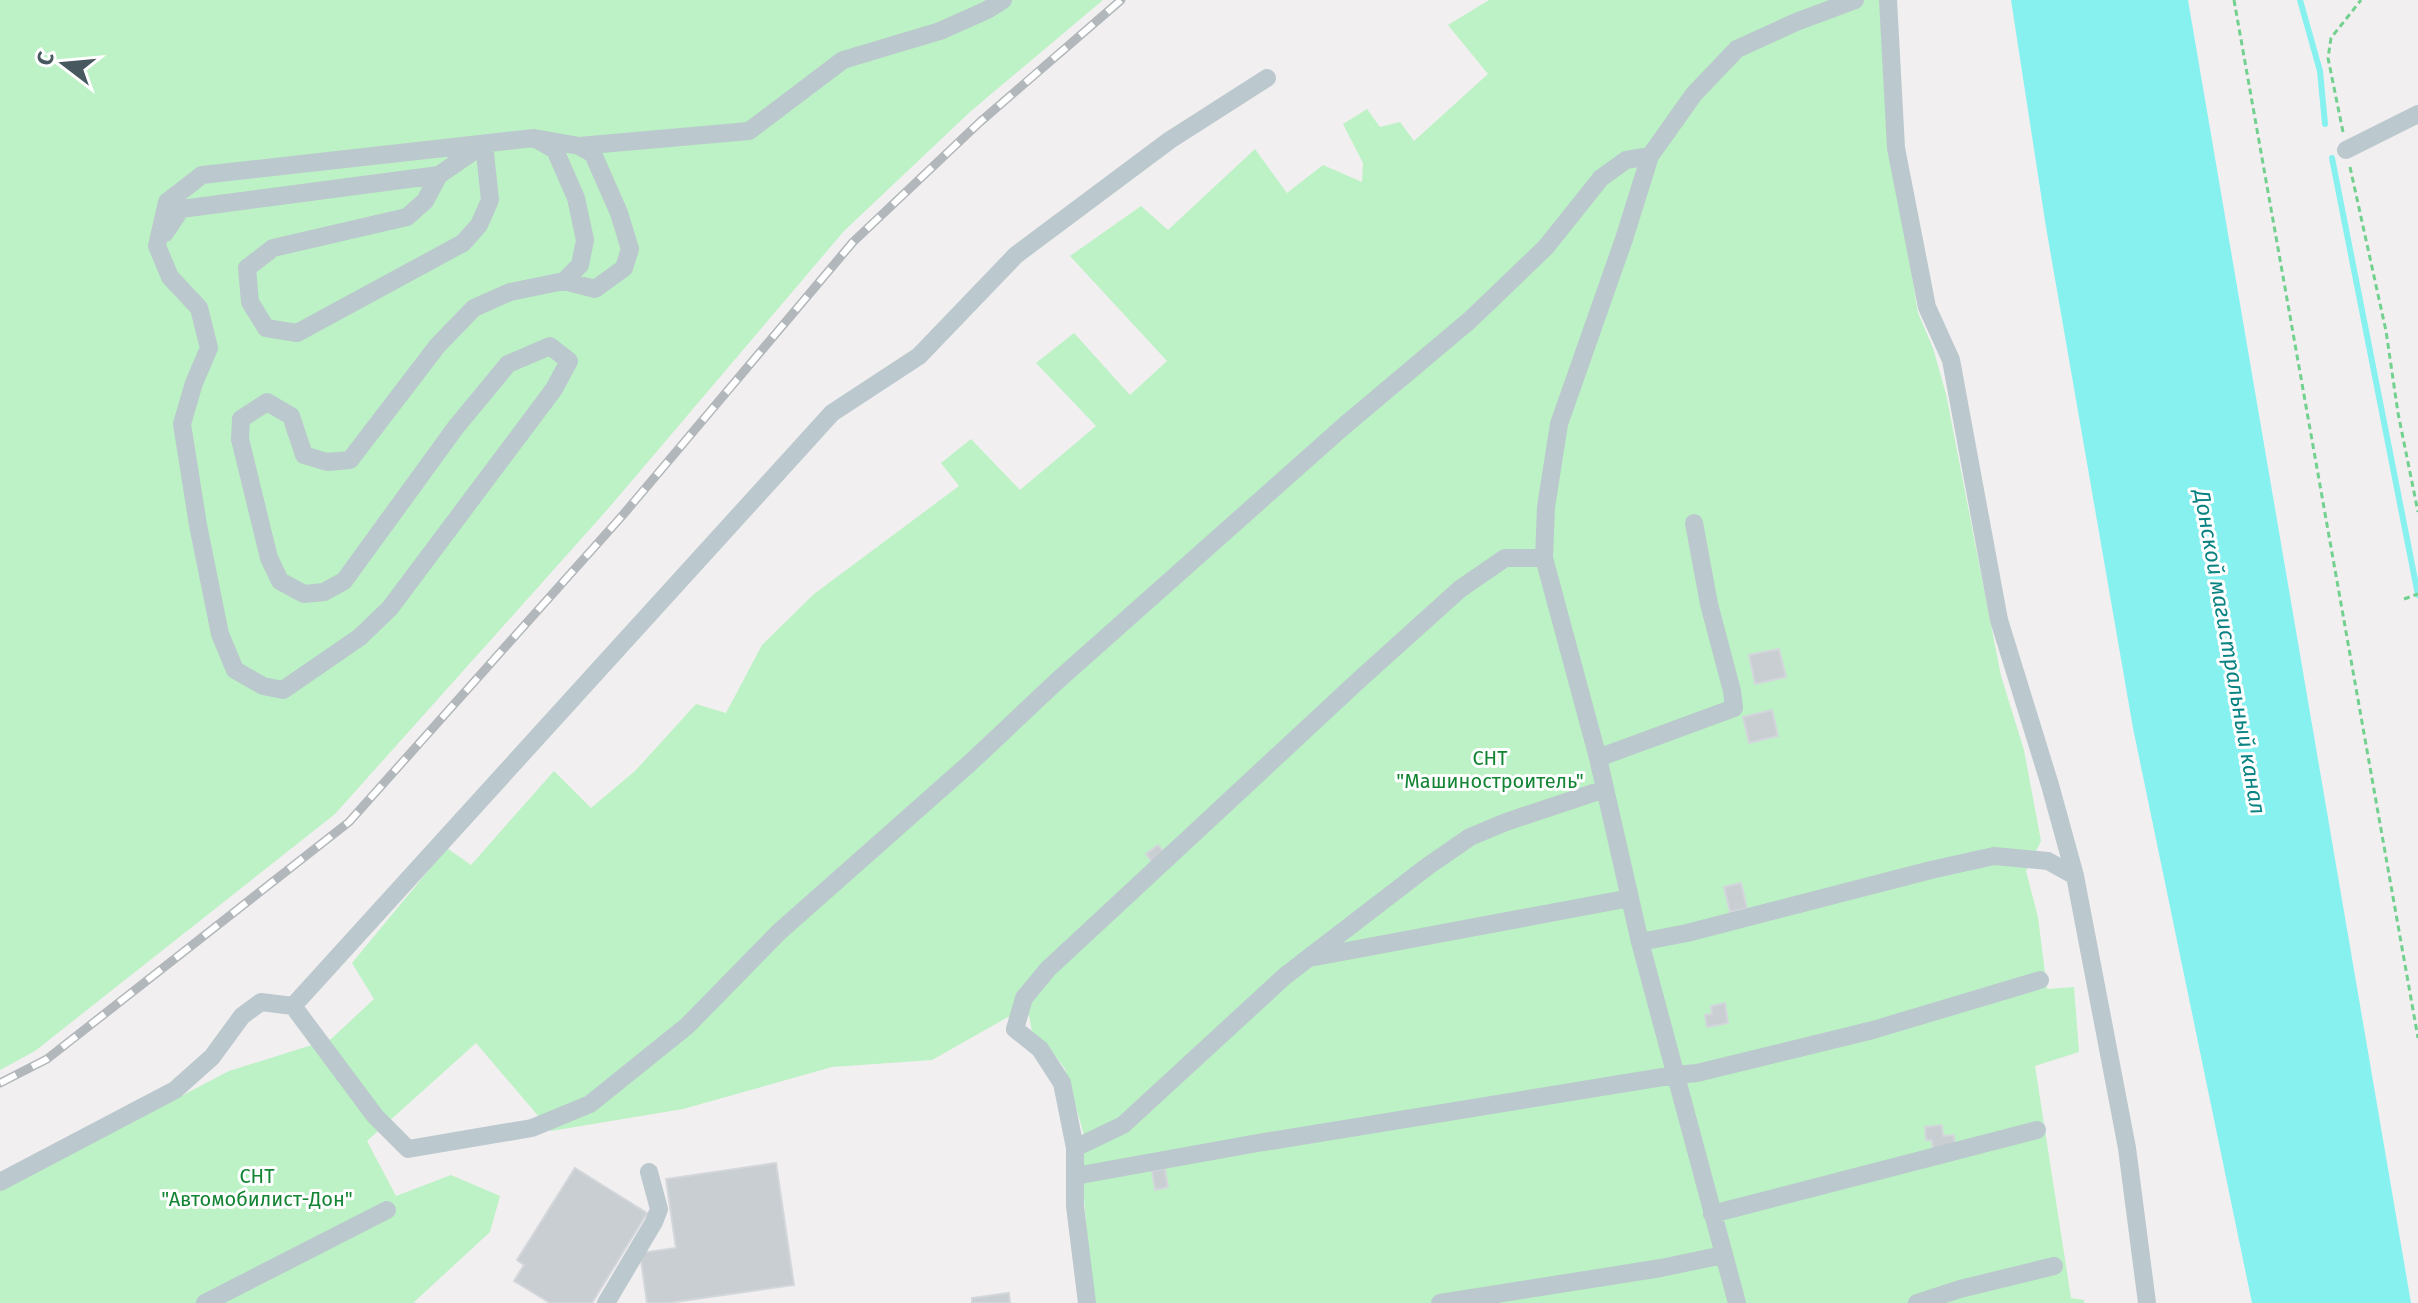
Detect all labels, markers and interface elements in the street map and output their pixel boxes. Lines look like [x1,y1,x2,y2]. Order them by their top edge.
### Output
north arrow [24,24,104,104]
text: С [31,48,60,68]
water label: Донской магистральный канал [2188,486,2272,816]
park label: СНТ "Машиностроитель" [1396,746,1584,793]
park label: СНТ "Автомобилист-Дон" [161,1164,353,1211]

